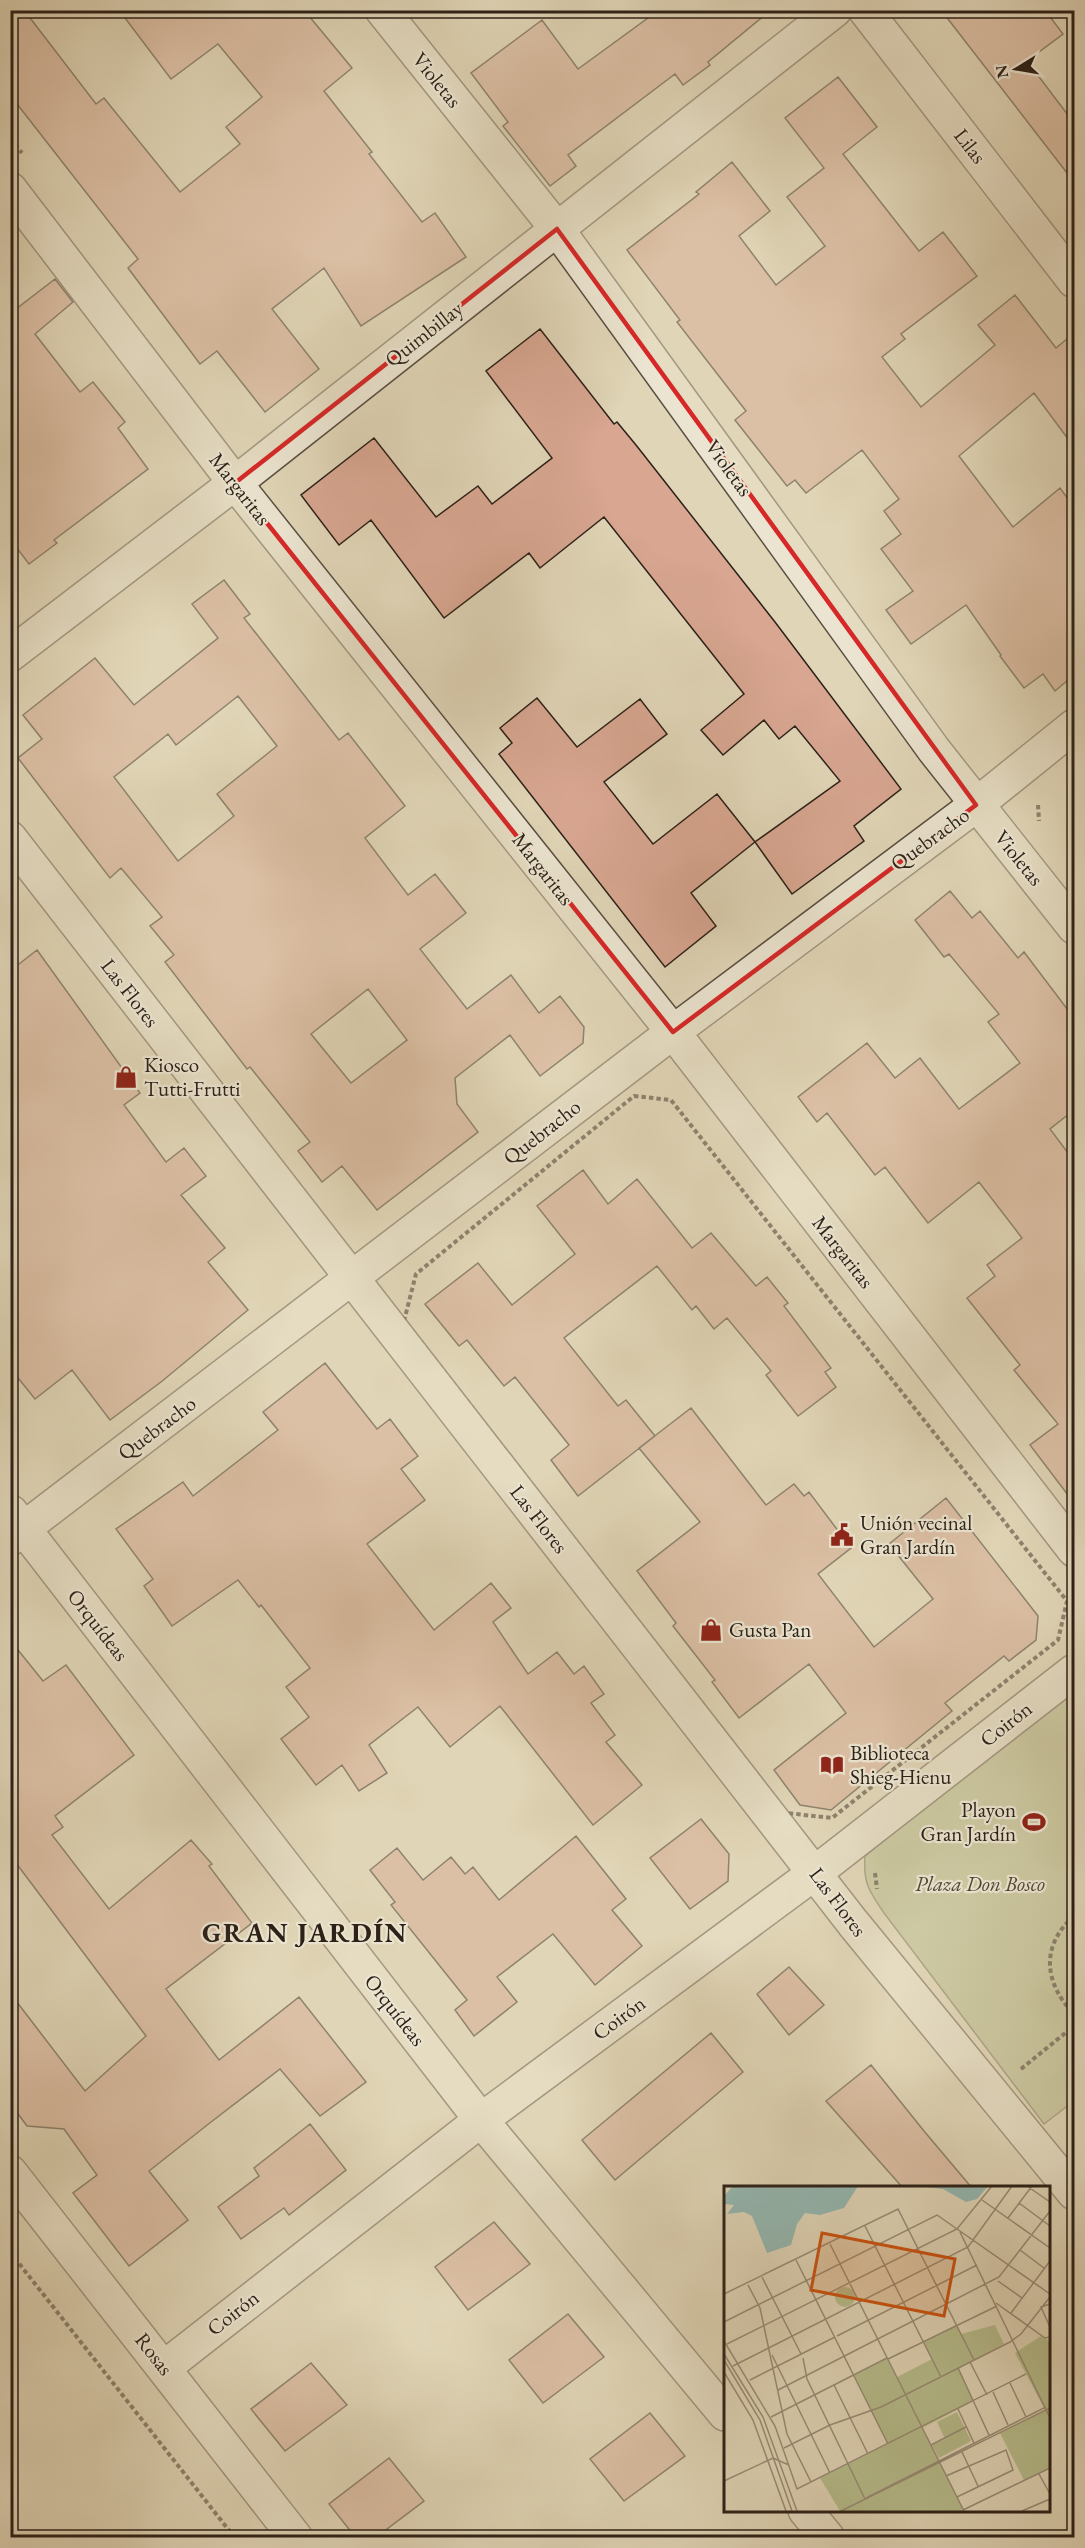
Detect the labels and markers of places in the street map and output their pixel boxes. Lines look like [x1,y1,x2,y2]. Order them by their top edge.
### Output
place label: Kiosco Tutti-Frutti [144,1051,240,1102]
shop icon: Kiosco Tutti-Frutti [113,1064,139,1090]
place label: Unión vecinal Gran Jardín [860,1509,972,1560]
public building icon: Unión vecinal Gran Jardín [829,1522,855,1548]
place label: Gusta Pan [729,1616,811,1643]
shop icon: Gusta Pan [698,1617,724,1643]
place label: Biblioteca Shieg-Hienu [850,1739,951,1790]
library icon: Biblioteca Shieg-Hienu [819,1752,845,1778]
place label: Playon Gran Jardín [921,1796,1016,1847]
sports icon: Playon Gran Jardín [1021,1809,1047,1835]

